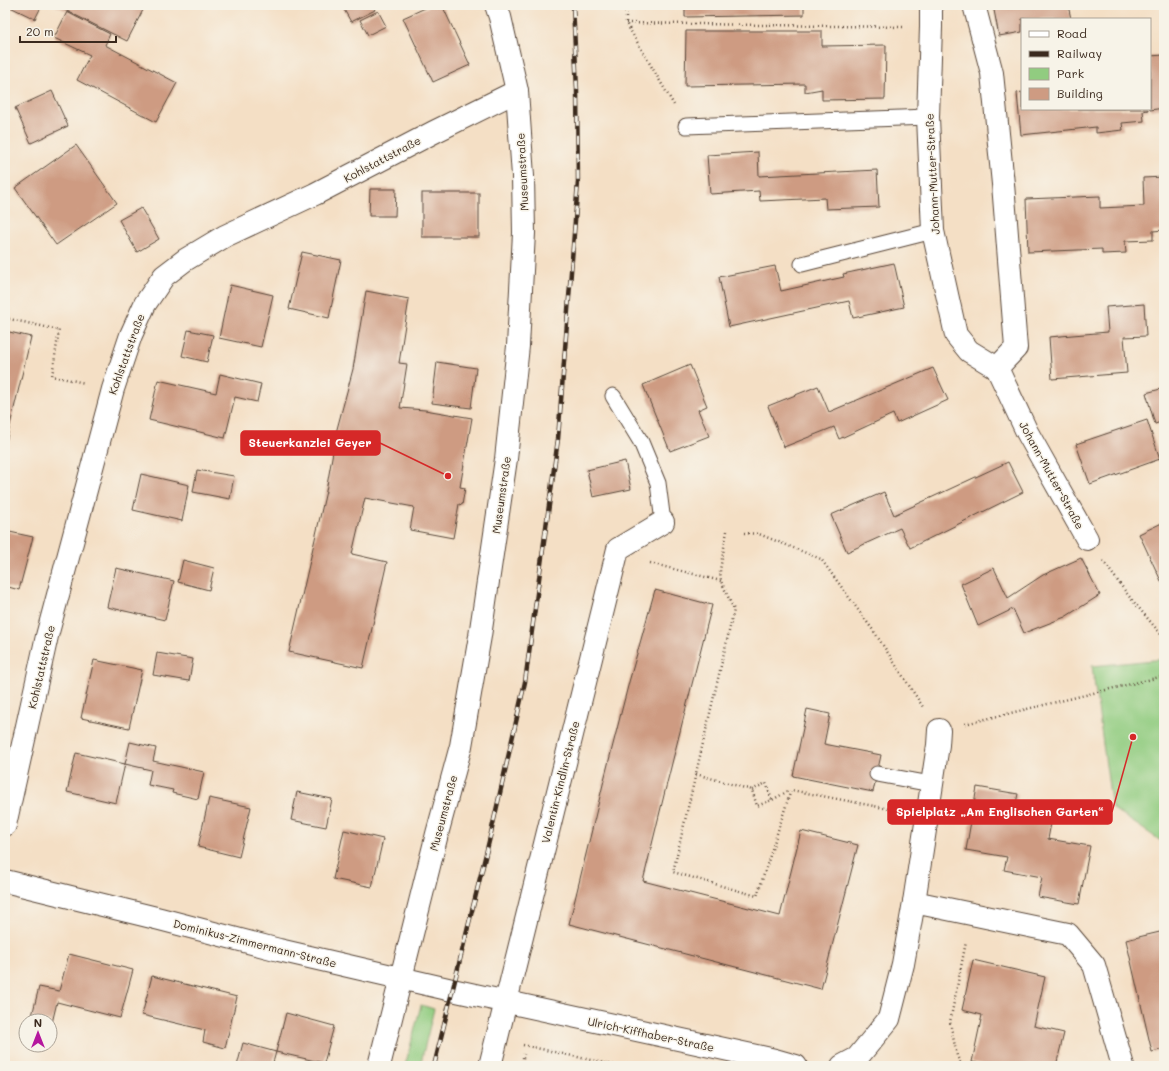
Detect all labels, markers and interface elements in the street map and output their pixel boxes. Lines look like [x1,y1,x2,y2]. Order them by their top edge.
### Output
scale bar [20,18,116,44]
legend [1021,18,1151,110]
text: 20 m [26,23,54,39]
text: Road [1057,25,1087,41]
text: Railway [1057,45,1102,61]
text: Park [1057,65,1084,81]
text: Building [1057,85,1103,101]
street label: Johann-Mutter-Straße [921,113,943,235]
street label: Kohlstattstraße [341,132,423,186]
street label: Museumstraße [512,132,532,211]
street label: Kohlstattstraße [104,311,148,397]
street label: Johann-Mutter-Straße [1016,418,1088,532]
callout: Steuerkanzlei Geyer [241,431,380,455]
text: Steuerkanzlei Geyer [249,434,371,450]
street label: Museumstraße [488,455,514,535]
street label: Kohlstattstraße [24,624,58,710]
street label: Valentin-Kindlin-Straße [538,719,583,845]
street label: Museumstraße [426,773,460,853]
callout: Spielplatz „Am Englischen Garten“ [888,800,1112,824]
text: Spielplatz „Am Englischen Garten“ [896,803,1104,819]
street label: Dominikus-Zimmermann-Straße [172,915,338,971]
north arrow [18,1013,58,1053]
street label: Ulrich-Kiffhaber-Straße [586,1013,716,1055]
text: N [34,1015,42,1030]

